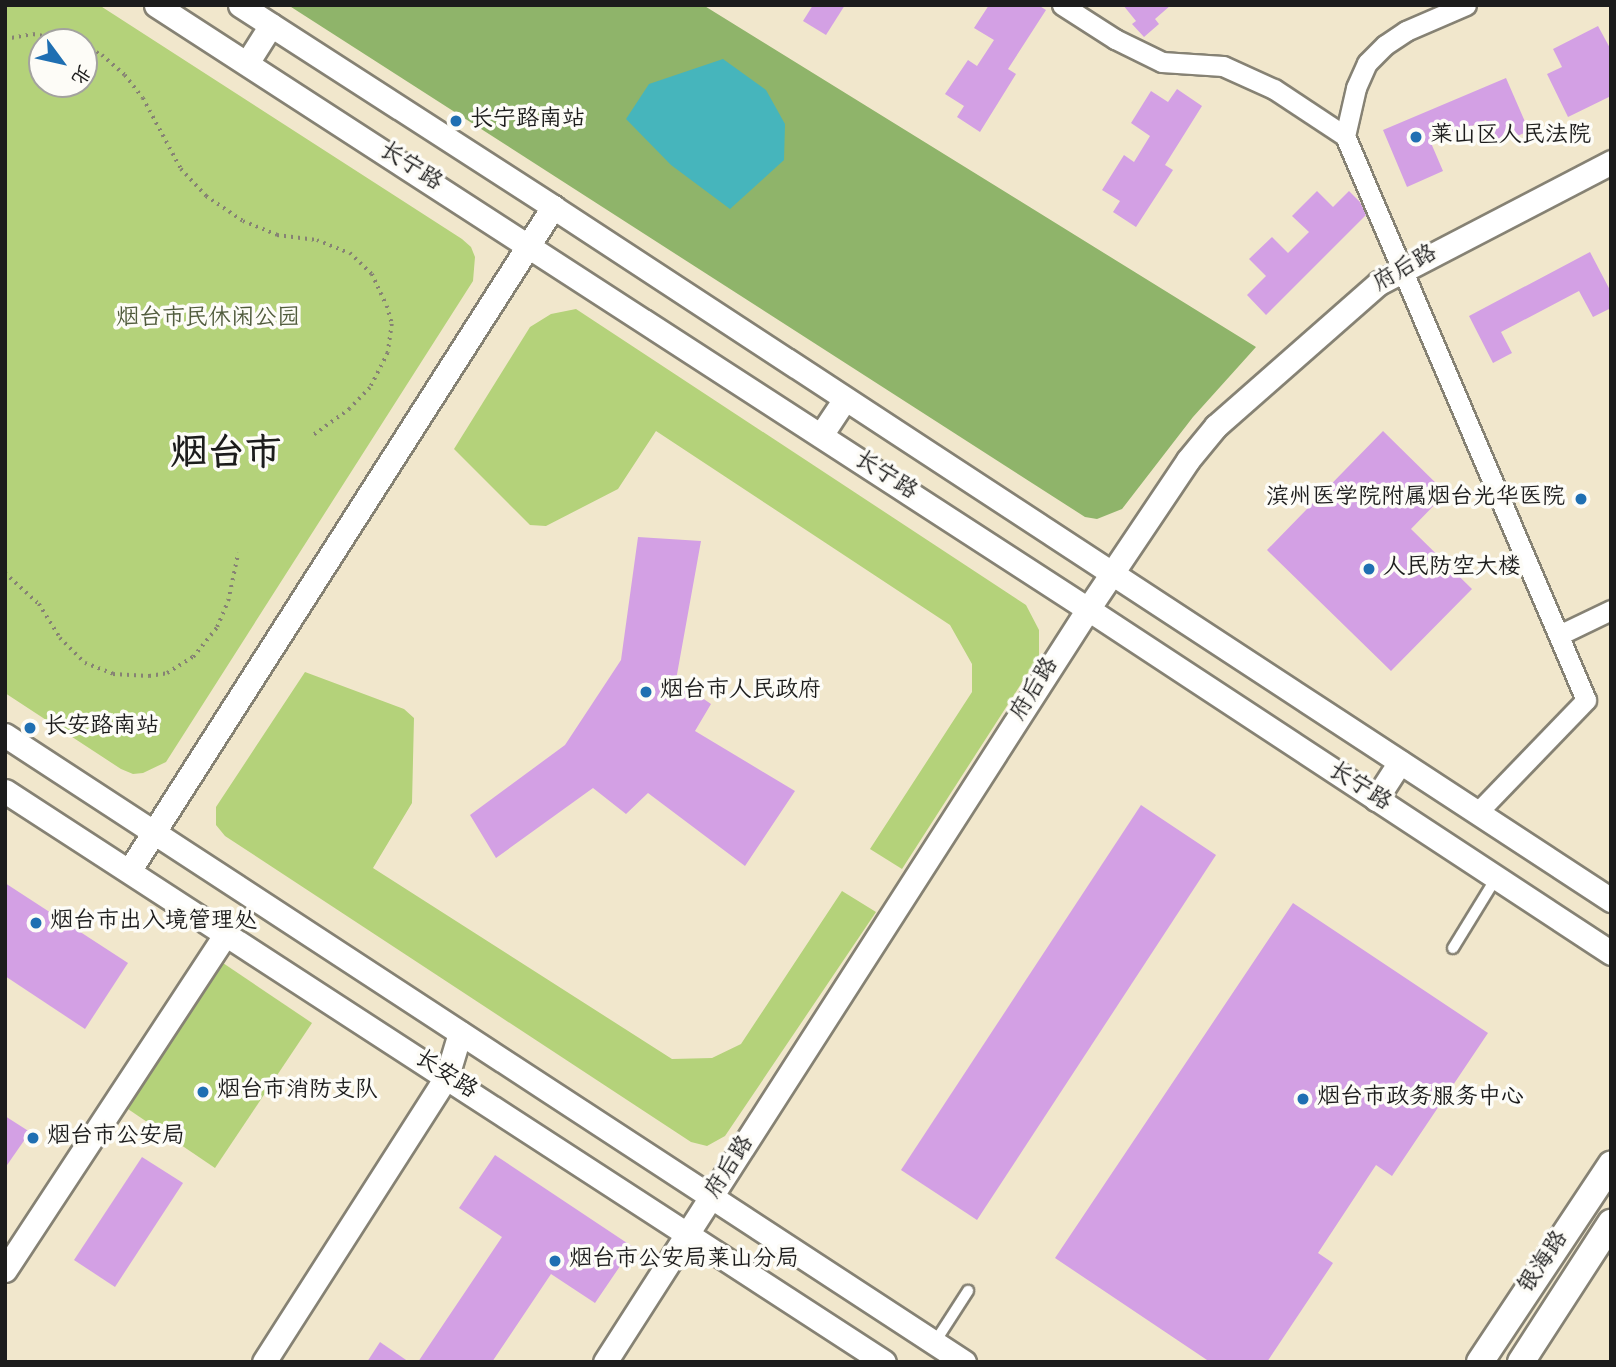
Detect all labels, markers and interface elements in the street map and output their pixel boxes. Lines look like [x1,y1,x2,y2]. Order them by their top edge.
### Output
north arrow [28,28,98,98]
text: 北 [63,58,96,89]
place label: 长宁路南站 [470,107,585,135]
marker: 长宁路南站 [448,113,464,129]
place label: 莱山区人民法院 [1430,123,1591,151]
marker: 莱山区人民法院 [1408,129,1424,145]
street label: 长宁路 [374,138,446,198]
street label: 府后路 [1369,241,1443,299]
park label: 烟台市民休闲公园 [116,306,300,334]
district label: 烟台市 [171,435,281,479]
street label: 长宁路 [849,447,921,507]
place label: 滨州医学院附属烟台光华医院 [1266,485,1565,513]
marker: 滨州医学院附属烟台光华医院 [1571,489,1591,509]
place label: 人民防空大楼 [1383,555,1521,583]
marker: 人民防空大楼 [1361,561,1377,577]
street label: 府后路 [1006,653,1066,727]
place label: 烟台市人民政府 [660,678,821,706]
marker: 烟台市人民政府 [638,684,654,700]
place label: 长安路南站 [44,714,159,742]
marker: 长安路南站 [22,720,38,736]
street label: 长宁路 [1323,758,1395,818]
place label: 烟台市出入境管理处 [50,909,257,937]
marker: 烟台市出入境管理处 [28,915,44,931]
street label: 长安路 [409,1046,481,1106]
place label: 烟台市消防支队 [217,1078,378,1106]
marker: 烟台市消防支队 [195,1084,211,1100]
place label: 烟台市政务服务中心 [1317,1085,1524,1113]
marker: 烟台市政务服务中心 [1295,1091,1311,1107]
place label: 烟台市公安局 [47,1124,185,1152]
marker: 烟台市公安局 [25,1130,41,1146]
street label: 府后路 [701,1132,761,1204]
street label: 银海路 [1514,1227,1576,1299]
place label: 烟台市公安局莱山分局 [569,1247,799,1275]
marker: 烟台市公安局莱山分局 [547,1253,563,1269]

